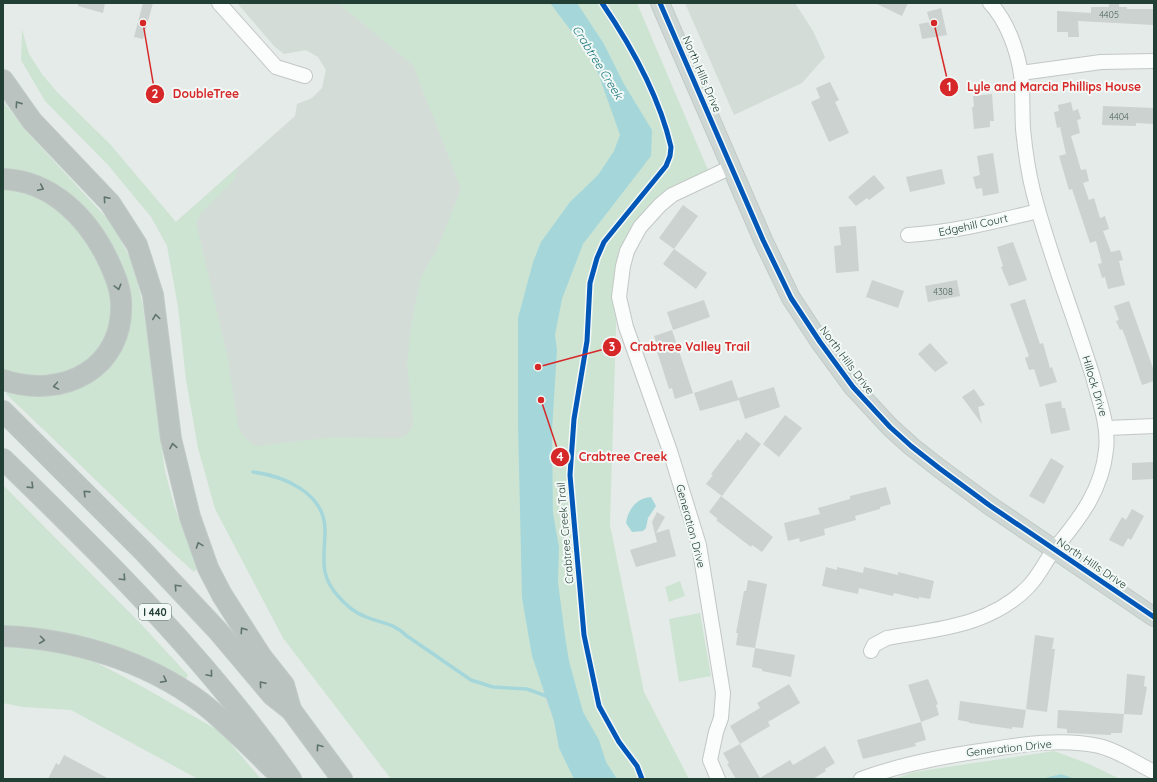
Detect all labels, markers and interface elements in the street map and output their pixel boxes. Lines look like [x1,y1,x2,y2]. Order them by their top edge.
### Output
house number: 4405 [1099,9,1119,20]
water label: Crabtree Creek [569,22,628,103]
street label: North Hills Drive [680,34,724,114]
callout: Lyle and Marcia Phillips House [939,75,1149,99]
text: 1 [947,79,951,94]
text: Lyle and Marcia Phillips House [967,79,1141,94]
callout: DoubleTree [145,82,247,106]
text: 2 [152,86,159,101]
text: DoubleTree [173,86,239,101]
one-way arrow [16,101,23,108]
house number: 4404 [1109,111,1129,122]
one-way arrow [36,183,44,191]
one-way arrow [103,196,111,204]
street label: Edgehill Court [937,211,1009,239]
one-way arrow [114,284,122,291]
house number: 4308 [933,286,953,297]
one-way arrow [152,314,161,320]
street label: North Hills Drive [817,323,877,397]
callout: Crabtree Valley Trail [602,335,758,359]
text: 3 [609,339,615,354]
text: Crabtree Valley Trail [630,339,750,354]
street label: Hillock Drive [1079,354,1111,418]
one-way arrow [53,381,59,389]
one-way arrow [169,443,177,449]
callout: Crabtree Creek [550,445,675,469]
text: 4 [556,449,564,464]
text: Crabtree Creek [579,449,667,464]
one-way arrow [26,481,34,489]
street label: Crabtree Creek Trail [554,482,576,584]
street label: Generation Drive [673,483,709,569]
one-way arrow [83,490,91,498]
street label: North Hills Drive [1054,534,1130,592]
one-way arrow [196,542,204,549]
one-way arrow [118,573,126,581]
one-way arrow [175,584,182,591]
road number: I 440 [139,604,171,620]
one-way arrow [240,627,248,634]
one-way arrow [39,635,45,644]
one-way arrow [206,669,213,676]
one-way arrow [160,675,168,683]
one-way arrow [260,682,267,689]
street label: Generation Drive [966,737,1052,759]
one-way arrow [317,745,324,752]

